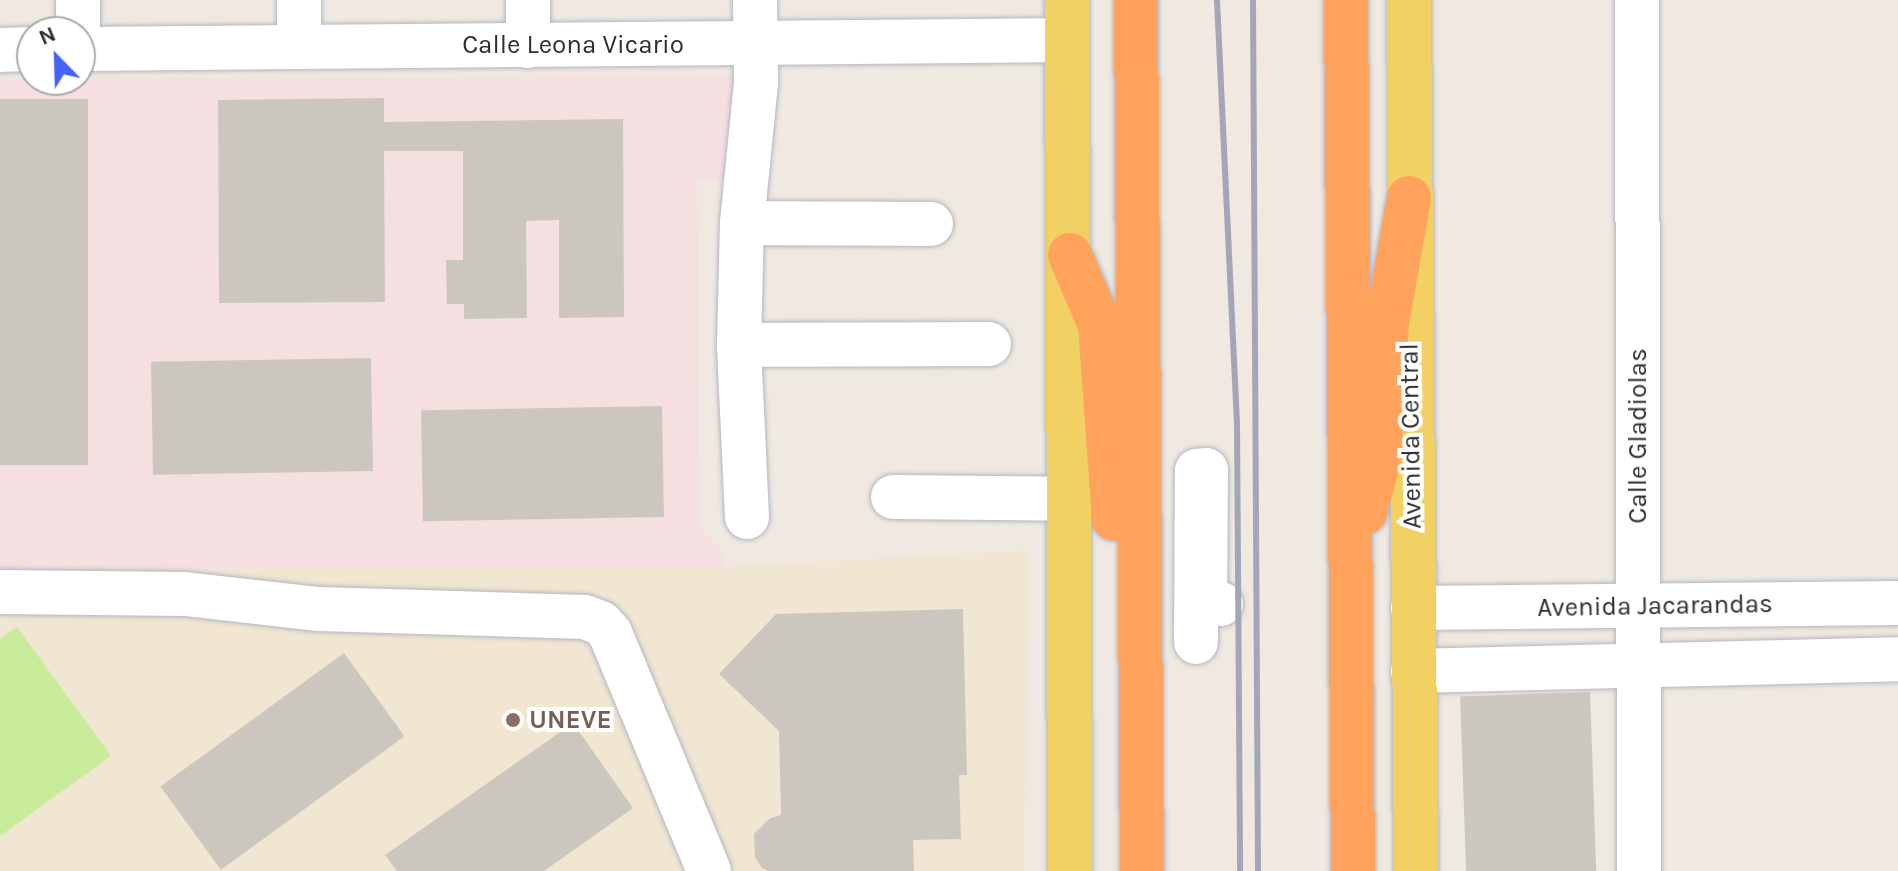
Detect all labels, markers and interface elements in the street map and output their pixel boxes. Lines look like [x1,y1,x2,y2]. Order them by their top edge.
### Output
north arrow [16,16,96,96]
text: N [35,21,60,51]
street label: Calle Leona Vicario [462,29,684,61]
street label: Avenida Central [1394,343,1428,529]
street label: Calle Gladiolas [1622,348,1654,524]
street label: Avenida Jacarandas [1537,588,1773,624]
place label: UNEVE [529,704,612,736]
marker: UNEVE [504,711,522,729]

